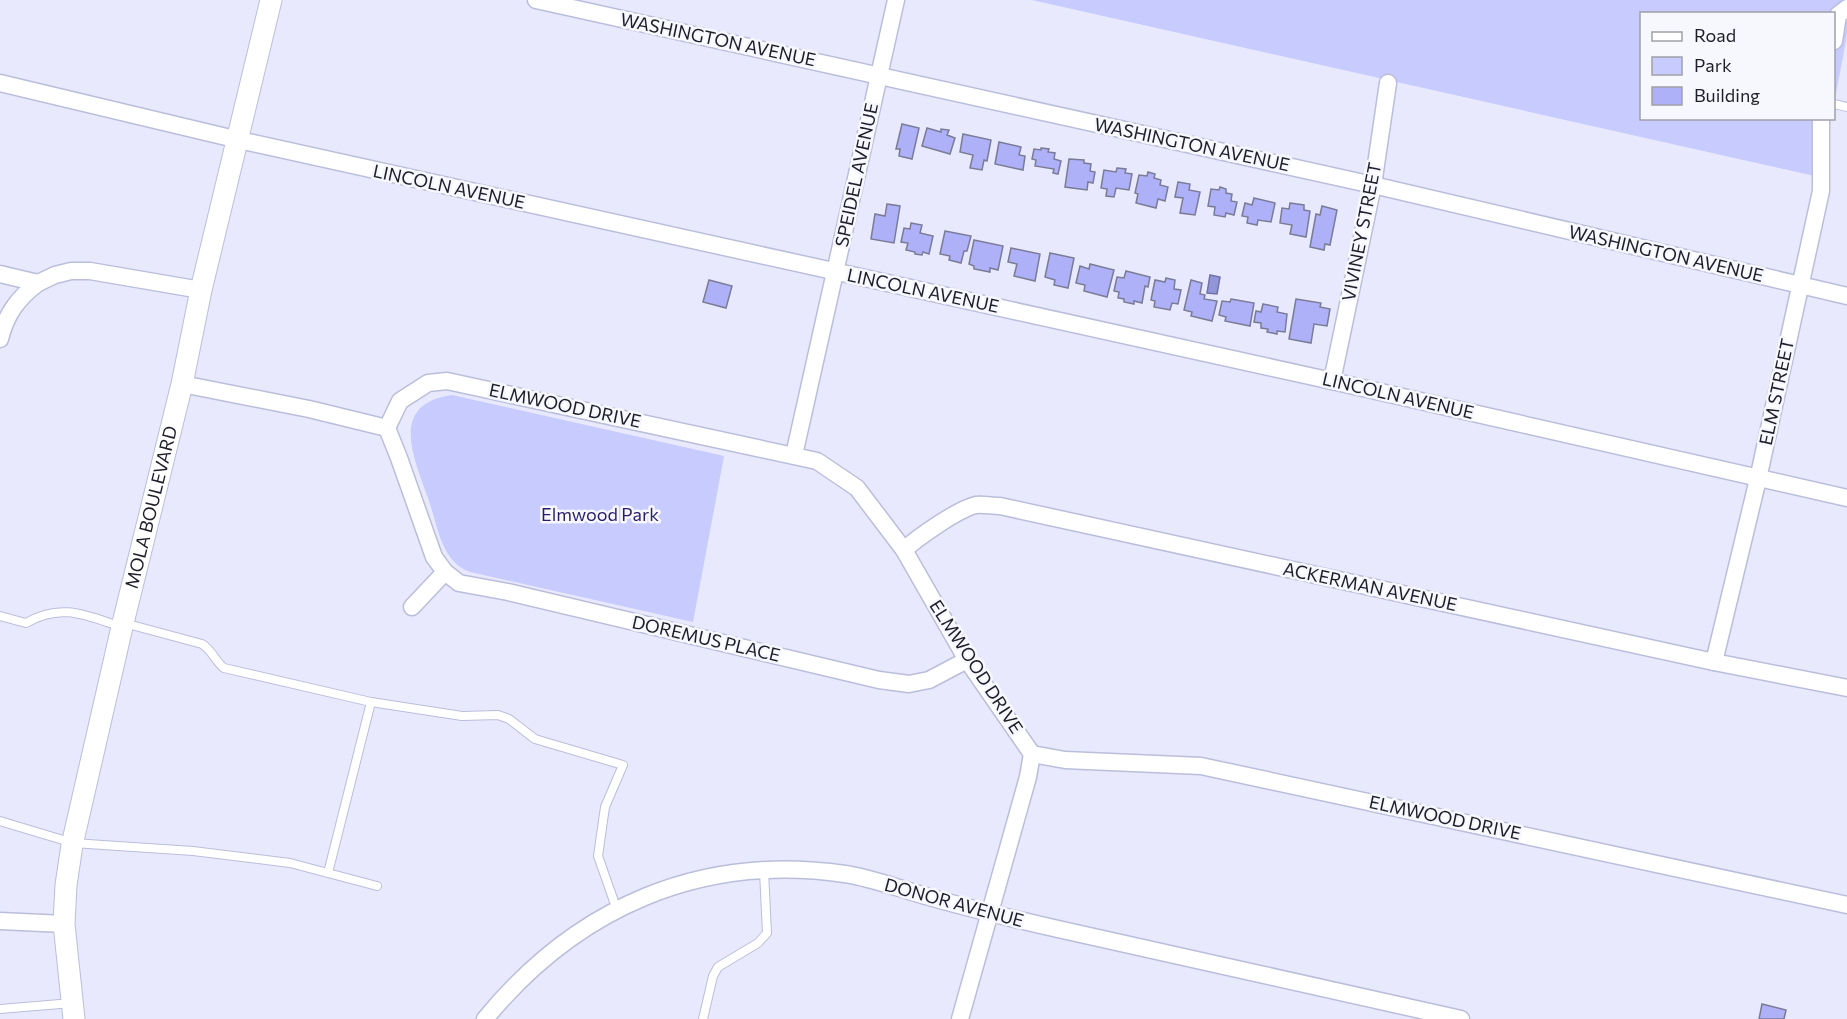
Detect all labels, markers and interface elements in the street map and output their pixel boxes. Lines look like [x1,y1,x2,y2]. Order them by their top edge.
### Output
street label: WASHINGTON AVENUE [618,8,818,71]
legend [1640,12,1835,120]
text: Road [1694,24,1736,46]
text: Park [1694,54,1732,76]
text: Building [1694,84,1760,106]
street label: SPEIDEL AVENUE [830,101,882,249]
street label: WASHINGTON AVENUE [1092,113,1292,176]
street label: LINCOLN AVENUE [371,159,527,213]
street label: VIVINEY STREET [1337,160,1385,303]
street label: WASHINGTON AVENUE [1567,220,1766,286]
street label: LINCOLN AVENUE [845,263,1001,317]
street label: ELM STREET [1754,336,1798,447]
street label: LINCOLN AVENUE [1320,367,1476,423]
street label: ELMWOOD DRIVE [487,378,643,432]
street label: MOLA BOULEVARD [120,423,181,591]
park label: Elmwood Park [541,503,659,525]
street label: ACKERMAN AVENUE [1281,557,1459,615]
street label: ELMWOOD DRIVE [925,595,1028,737]
street label: DOREMUS PLACE [630,610,782,666]
street label: ELMWOOD DRIVE [1367,790,1523,844]
street label: DONOR AVENUE [882,873,1026,931]

